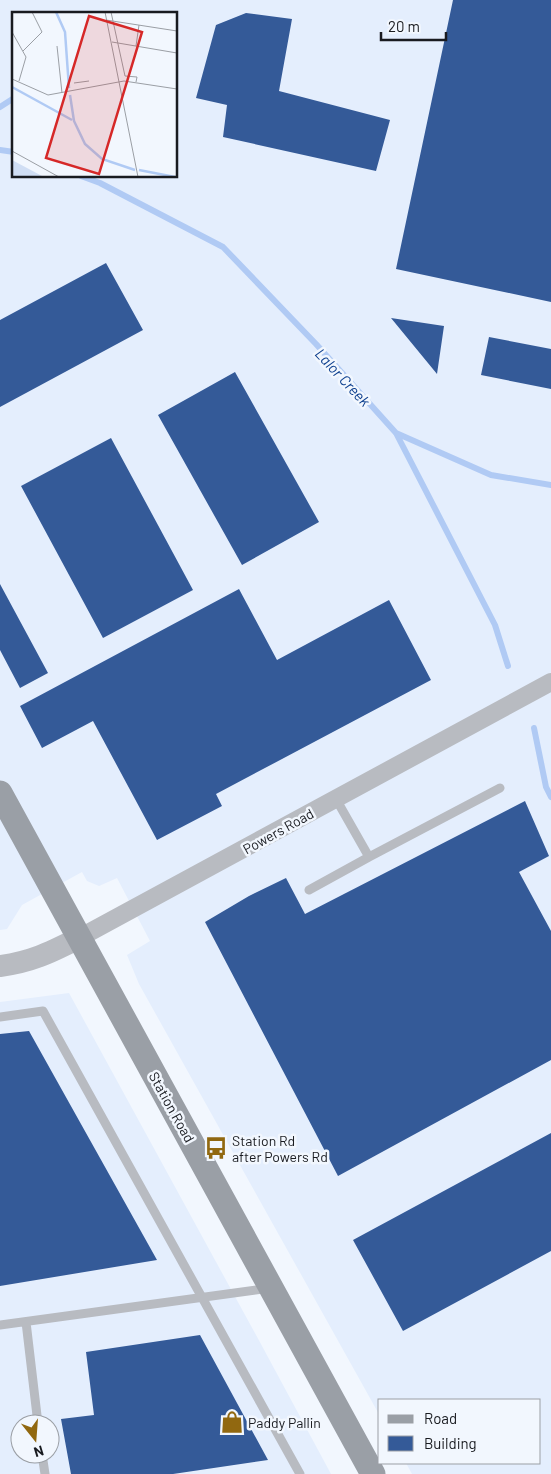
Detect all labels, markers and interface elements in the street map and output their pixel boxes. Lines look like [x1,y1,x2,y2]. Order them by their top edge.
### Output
scale bar [381,10,446,42]
inset map [12,12,178,178]
text: 20 m [388,17,420,35]
water label: Lalor Creek [312,344,375,410]
street label: Powers Road [240,805,316,857]
street label: Station Road [146,1069,198,1145]
place label: Station Rd after Powers Rd [232,1132,328,1165]
bus stop icon: Station Rd after Powers Rd [203,1135,229,1161]
legend [378,1399,541,1464]
shop icon: Paddy Pallin [219,1409,245,1435]
text: Road [424,1409,457,1427]
north arrow [10,1414,60,1464]
place label: Paddy Pallin [248,1414,321,1431]
text: Building [424,1434,477,1452]
text: N [32,1442,46,1461]

